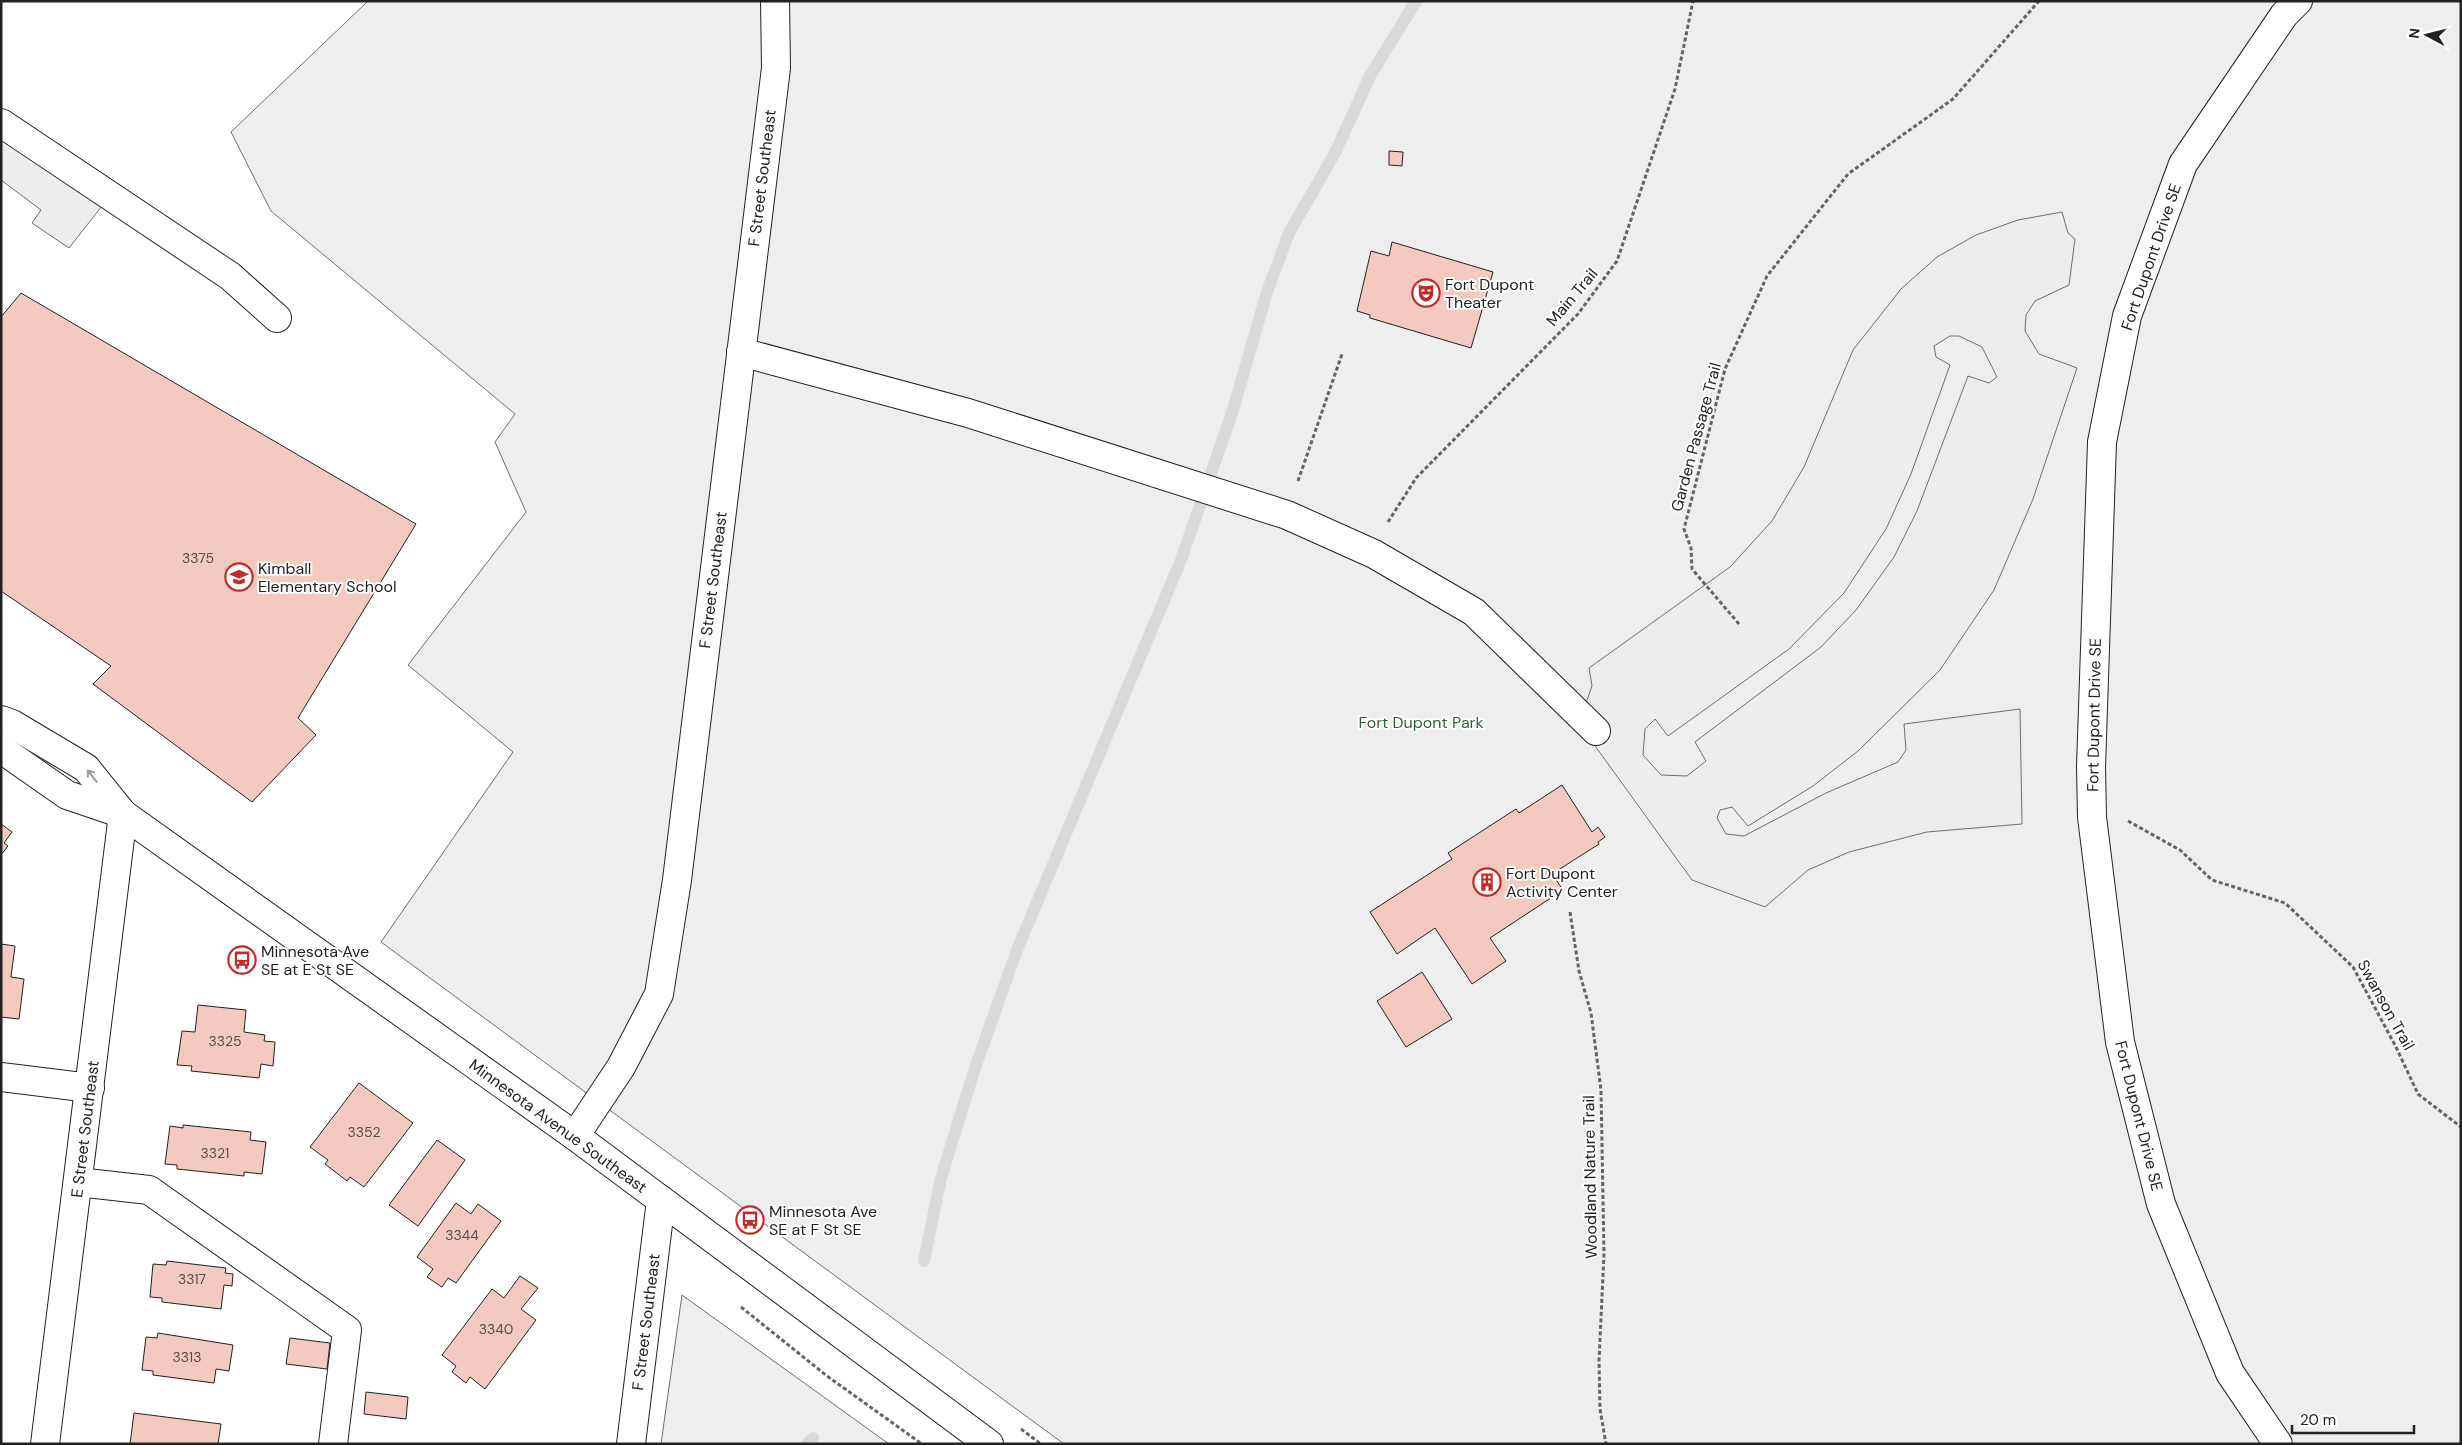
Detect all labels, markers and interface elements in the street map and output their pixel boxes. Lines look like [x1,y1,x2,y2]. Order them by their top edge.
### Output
north arrow [2402,10,2452,60]
text: N [2405,27,2424,40]
street label: F Street Southeast [743,108,781,248]
street label: Fort Dupont Drive SE [2116,181,2186,333]
street label: Main Trail [1542,264,1602,330]
place label: Fort Dupont Theater [1445,274,1534,313]
theatre icon: Fort Dupont Theater [1411,278,1441,308]
street label: Garden Passage Trail [1666,360,1726,514]
street label: F Street Southeast [694,510,732,650]
house number: 3375 [182,549,214,567]
place label: Kimball Elementary School [258,558,396,597]
school or university icon: Kimball Elementary School [224,562,254,592]
street label: Fort Dupont Drive SE [2082,638,2106,792]
park label: Fort Dupont Park [1358,712,1484,733]
one-way arrow [87,770,98,783]
place label: Fort Dupont Activity Center [1506,863,1618,902]
building icon: Fort Dupont Activity Center [1472,867,1502,897]
place label: Minnesota Ave SE at E St SE [261,941,369,980]
bus stop icon: Minnesota Ave SE at E St SE [227,945,257,975]
street label: Swanson Trail [2353,956,2419,1054]
house number: 3325 [208,1032,242,1050]
street label: Fort Dupont Drive SE [2110,1039,2168,1193]
street label: Minnesota Avenue Southeast [465,1054,651,1198]
street label: E Street Southeast [66,1059,104,1199]
street label: Woodland Nature Trail [1578,1095,1602,1259]
house number: 3352 [348,1123,380,1141]
house number: 3321 [201,1144,229,1162]
place label: Minnesota Ave SE at F St SE [769,1201,877,1240]
bus stop icon: Minnesota Ave SE at F St SE [735,1205,765,1235]
house number: 3344 [445,1226,479,1244]
street label: F Street Southeast [627,1252,665,1392]
house number: 3317 [178,1270,206,1288]
house number: 3340 [479,1320,513,1338]
house number: 3313 [173,1348,201,1366]
scale bar [2292,1402,2414,1434]
text: 20 m [2300,1410,2336,1430]

